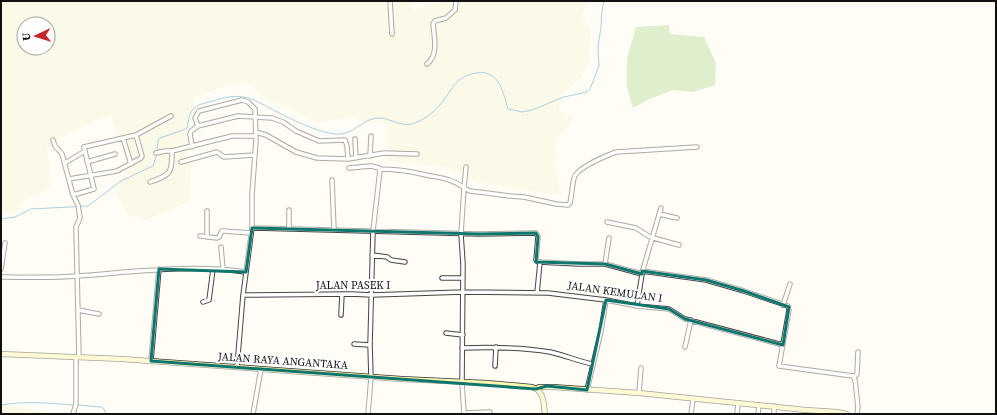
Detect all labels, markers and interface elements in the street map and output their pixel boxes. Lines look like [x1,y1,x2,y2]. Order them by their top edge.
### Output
north arrow [16,16,56,56]
text: U [19,32,34,41]
street label: JALAN PASEK I [315,278,390,293]
street label: JALAN KEMULAN I [566,278,663,306]
street label: JALAN RAYA ANGANTAKA [217,349,349,373]

